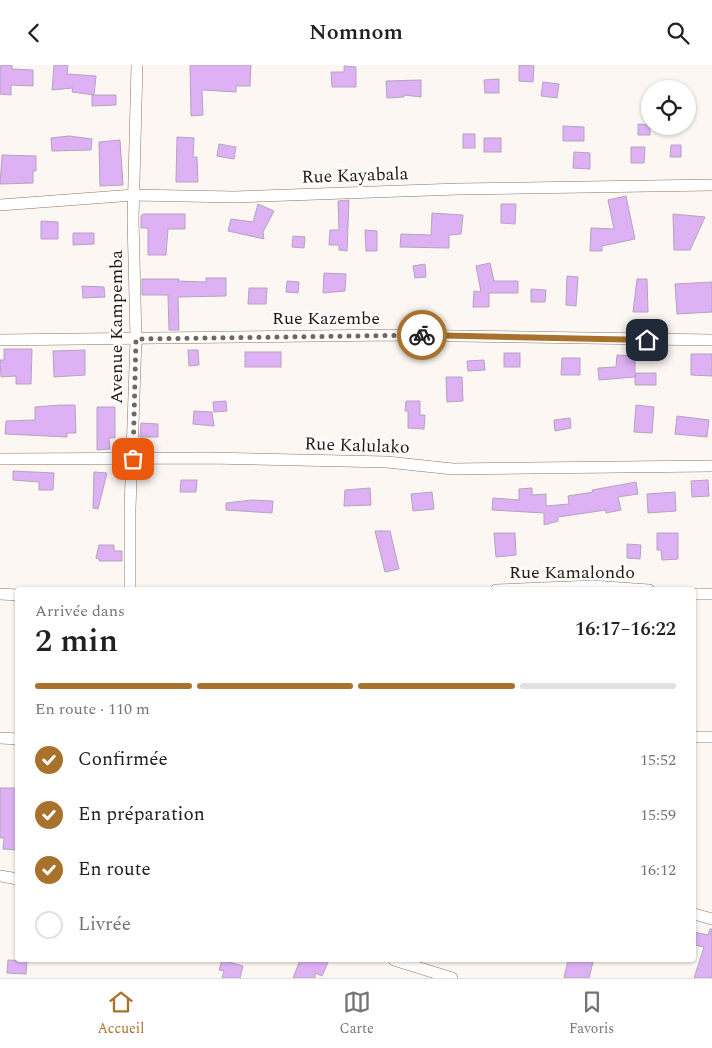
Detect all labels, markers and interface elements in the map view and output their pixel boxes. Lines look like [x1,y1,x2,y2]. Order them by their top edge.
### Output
text: Nomnom [309,16,403,49]
icon: back [20,19,48,47]
icon: search [664,19,692,47]
map controls [641,80,696,135]
button: locate [641,80,696,135]
street label: Rue Kayabala [301,160,409,191]
street label: Avenue Kampemba [103,250,130,404]
street label: Rue Kazembe [272,305,380,332]
courier [397,310,447,360]
pin [626,319,668,361]
icon: bike [408,321,436,349]
icon: home [633,326,661,354]
street label: Rue Kalulako [304,430,410,461]
pin [112,438,154,480]
icon: bag [119,445,147,473]
street label: Rue Kamalondo [509,559,635,586]
text: Arrivée dans [35,599,125,623]
text: 16:17–16:22 [575,615,676,644]
text: 2 min [35,617,118,666]
text: En route · 110 m [35,697,150,721]
text: Confirmée [78,745,168,774]
icon: check [35,746,63,774]
text: 15:52 [640,748,676,772]
text: En préparation [78,800,205,829]
icon: check [35,801,63,829]
text: 15:59 [640,803,676,827]
text: En route [78,855,151,884]
icon: check [35,856,63,884]
text: 16:12 [640,858,676,882]
text: Livrée [78,910,131,939]
tab: Accueil [98,988,144,1039]
tab: Carte [340,988,374,1039]
tab: Favoris [569,988,614,1039]

